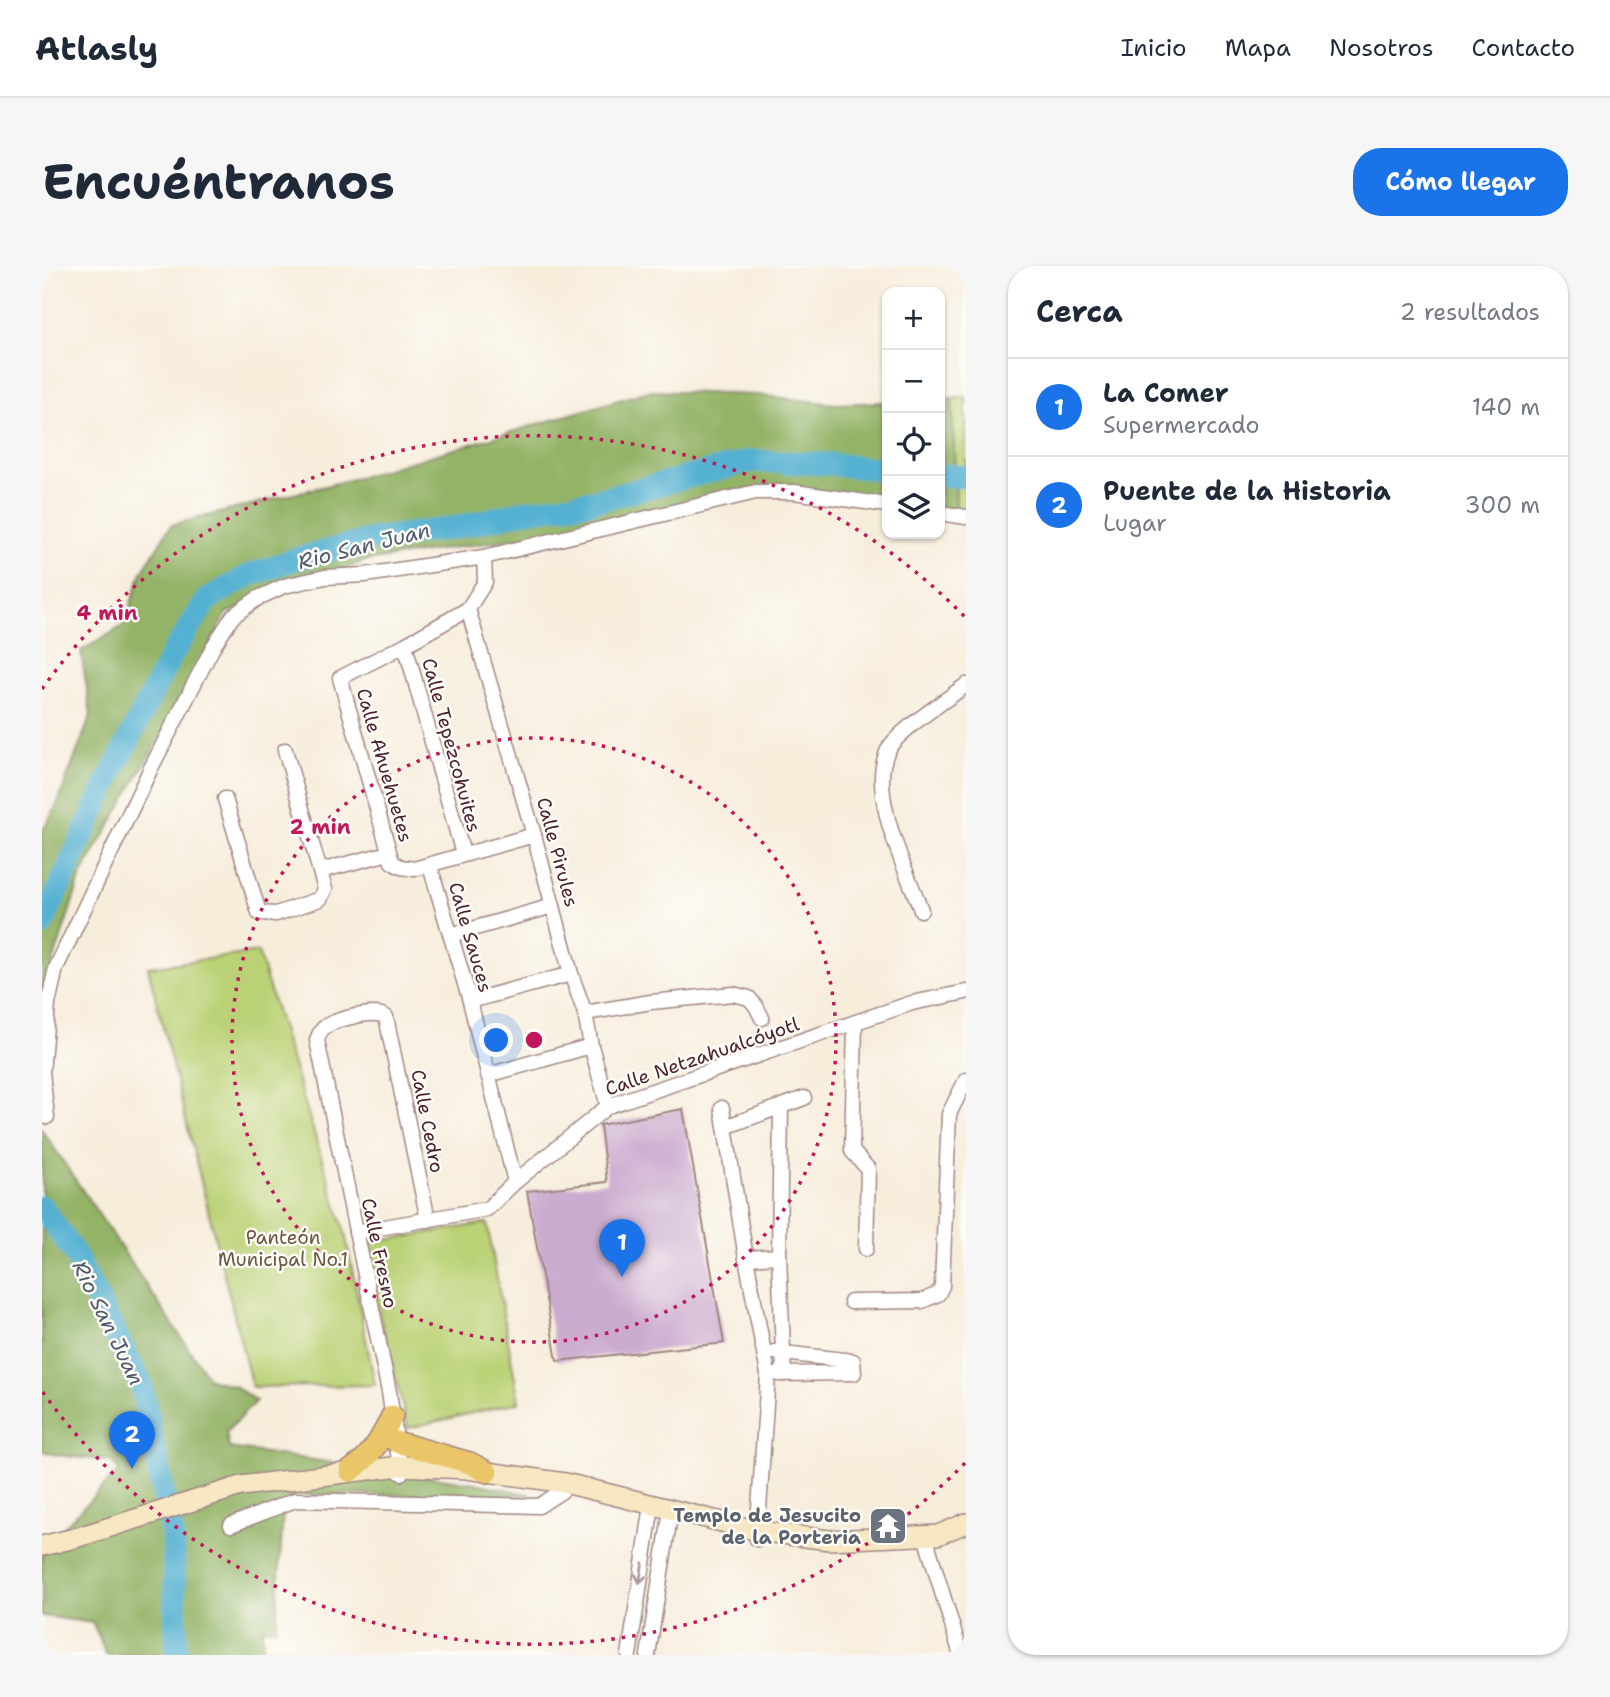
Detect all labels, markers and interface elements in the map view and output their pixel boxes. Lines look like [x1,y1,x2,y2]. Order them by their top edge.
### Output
text: Atlasly [35,26,158,71]
text: Inicio [1121,32,1187,64]
text: Mapa [1225,32,1291,64]
text: Nosotros [1329,32,1434,64]
text: Contacto [1472,32,1575,64]
button: Cómo llegar [1353,148,1568,216]
text: Encuéntranos [42,149,395,215]
map controls [882,287,945,539]
button: + [882,287,945,350]
text: Cerca [1036,291,1123,332]
text: 2 resultados [1400,297,1540,327]
button: − [882,350,945,413]
text: La Comer [1103,375,1229,410]
text: 1 [1054,392,1064,422]
text: 140 m [1472,392,1540,422]
text: Supermercado [1103,410,1259,440]
button: locate [882,413,945,476]
text: Puente de la Historia [1103,473,1391,508]
button: layers [882,476,945,539]
text: 2 [1051,490,1067,520]
text: 300 m [1465,490,1540,520]
text: Lugar [1103,508,1167,538]
water label: Rio San Juan [295,516,433,576]
text: 4 min [76,599,138,627]
street label: Calle Tepezcohuites [416,655,487,835]
street label: Calle Ahuehuetes [351,685,418,845]
street label: Calle Pirules [531,795,584,910]
text: 2 min [289,813,351,841]
street label: Calle Sauces [443,879,498,995]
street label: Calle Netzahualcóyotl [602,1011,803,1101]
your location [479,1023,513,1057]
centre of rings [522,1028,546,1052]
street label: Calle Cedro [405,1067,450,1175]
street label: Calle Fresno [356,1196,403,1310]
pin: 1 [599,1219,645,1277]
park label: Panteón Municipal No.1 [218,1225,348,1272]
water label: Rio San Juan [66,1256,150,1390]
pin: 2 [109,1411,155,1469]
place label: Templo de Jesucito de la Porteria [673,1503,861,1550]
temple icon: Templo de Jesucito de la Porteria [867,1505,909,1547]
one-way arrow [635,1561,648,1584]

